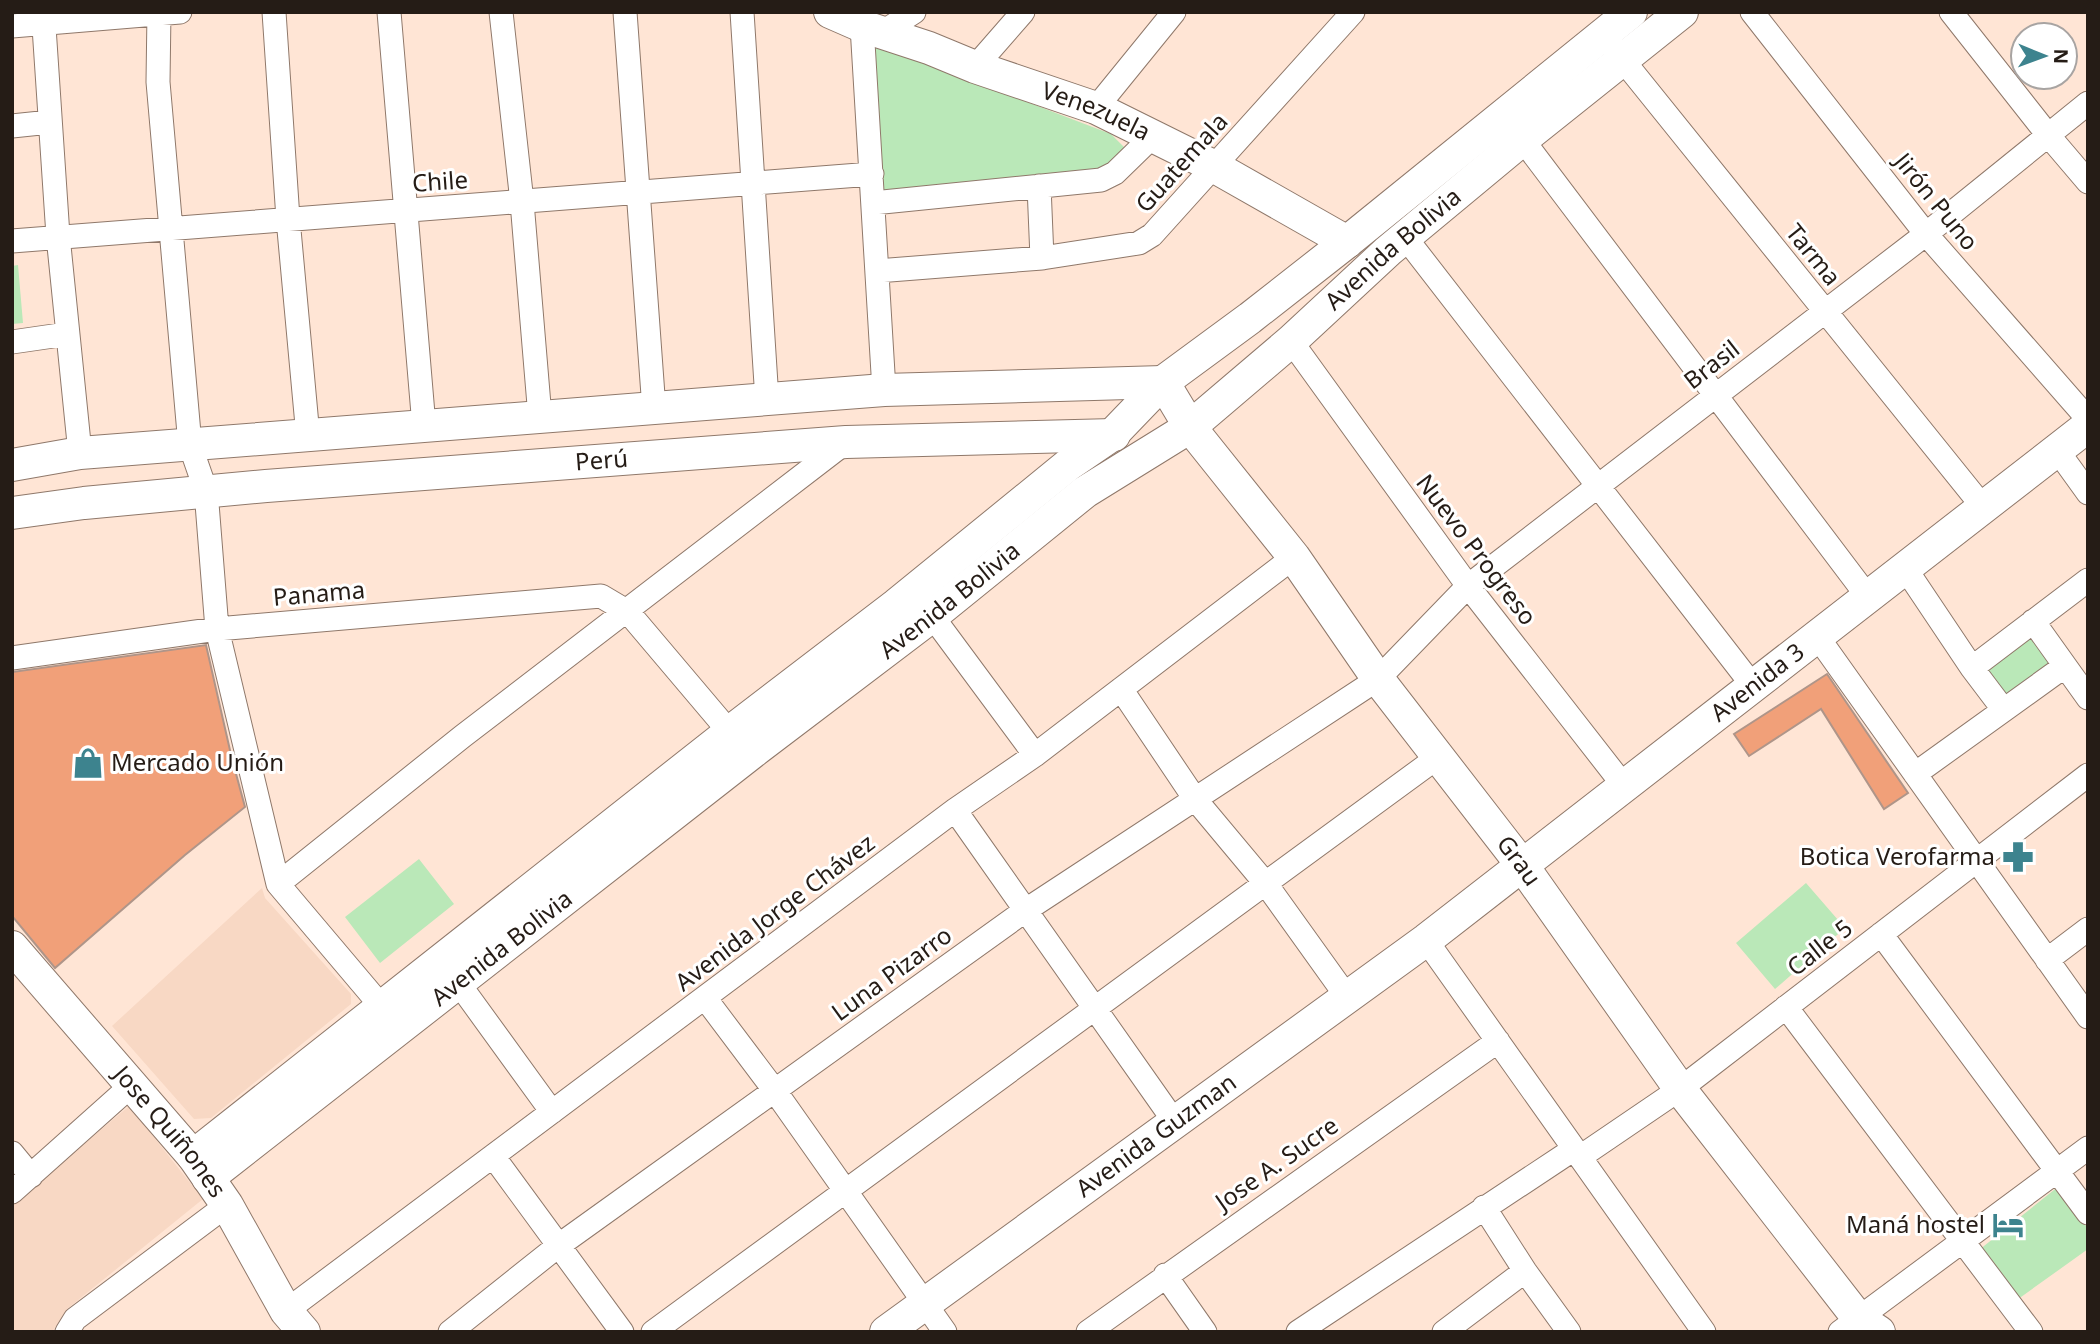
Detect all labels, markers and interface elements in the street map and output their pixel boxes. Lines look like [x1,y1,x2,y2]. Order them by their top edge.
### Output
north arrow [2009,21,2079,91]
text: N [2048,48,2074,64]
street label: Venezuela [1038,73,1156,147]
street label: Guatemala [1127,105,1234,219]
street label: Jirón Puno [1886,144,1987,257]
street label: Chile [411,162,469,199]
street label: Avenida Bolivia [1317,179,1467,317]
street label: Tarma [1779,216,1849,292]
street label: Brasil [1676,332,1746,396]
street label: Perú [574,441,629,477]
street label: Nuevo Progreso [1409,467,1545,631]
street label: Avenida Bolivia [872,533,1026,665]
street label: Panama [272,572,366,613]
street label: Avenida 3 [1703,635,1810,728]
place label: Mercado Unión [111,745,284,778]
shop icon: Mercado Unión [71,746,105,780]
street label: Avenida Jorge Chávez [668,826,881,998]
street label: Grau [1490,828,1550,892]
place label: Botica Verofarma [1800,839,1995,872]
pharmacy icon: Botica Verofarma [2001,840,2035,874]
street label: Avenida Bolivia [423,881,578,1013]
street label: Calle 5 [1780,911,1859,983]
street label: Luna Pizarro [824,918,958,1028]
street label: Jose Quiñones [106,1056,235,1203]
street label: Avenida Guzman [1068,1065,1242,1204]
street label: Jose A. Sucre [1207,1108,1344,1218]
place label: Maná hostel [1846,1207,1985,1240]
hotel icon: Maná hostel [1991,1208,2025,1242]

